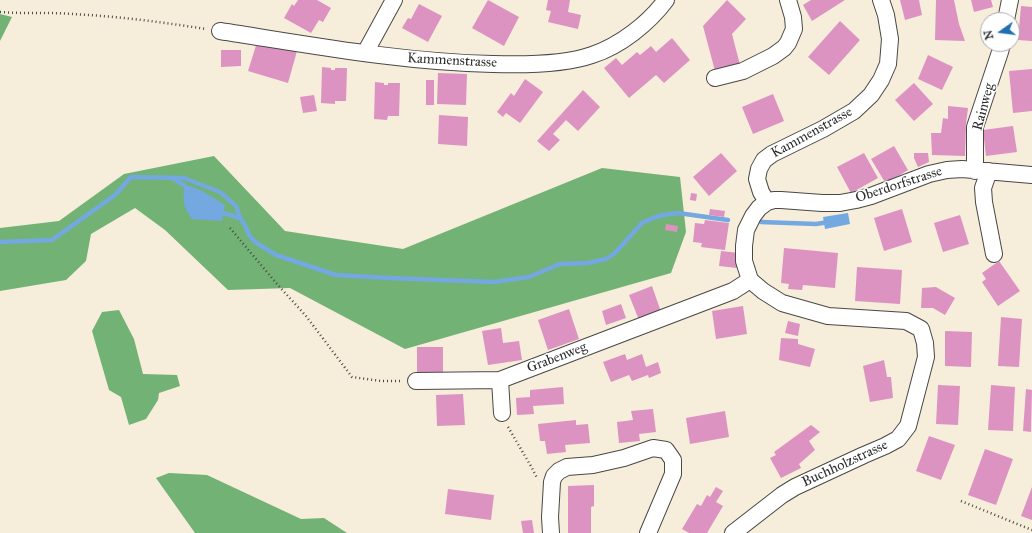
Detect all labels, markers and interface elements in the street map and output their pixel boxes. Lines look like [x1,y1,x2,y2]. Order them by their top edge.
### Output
north arrow [980,12,1020,52]
text: N [981,29,996,41]
street label: Kammenstrasse [407,50,497,72]
street label: Rainweg [970,81,998,133]
street label: Kammenstrasse [769,104,855,162]
street label: Oberdorfstrasse [854,163,944,207]
street label: Grabenweg [525,339,589,377]
street label: Buchholzstrasse [799,437,891,491]

